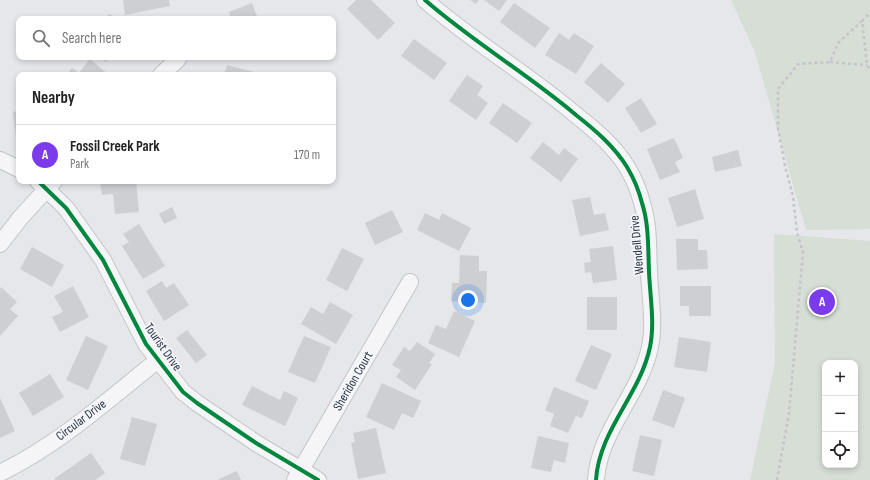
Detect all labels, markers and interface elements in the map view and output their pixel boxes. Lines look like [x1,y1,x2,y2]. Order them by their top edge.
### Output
search box [16,16,336,60]
icon: search [30,27,52,49]
text: Search here [62,29,122,48]
text: Nearby [32,88,75,108]
text: Fossil Creek Park [70,137,160,156]
text: A [42,147,48,163]
text: 170 m [294,147,320,163]
text: Park [70,156,89,172]
street label: Wendell Drive [626,215,648,275]
pin: A [809,287,835,317]
your location [458,290,478,310]
street label: Tourist Drive [141,320,185,374]
street label: Sheridon Court [330,348,376,414]
map controls [822,360,858,468]
button: + [822,360,858,396]
street label: Circular Drive [53,396,109,444]
button: − [822,396,858,432]
button: locate [822,432,858,468]

